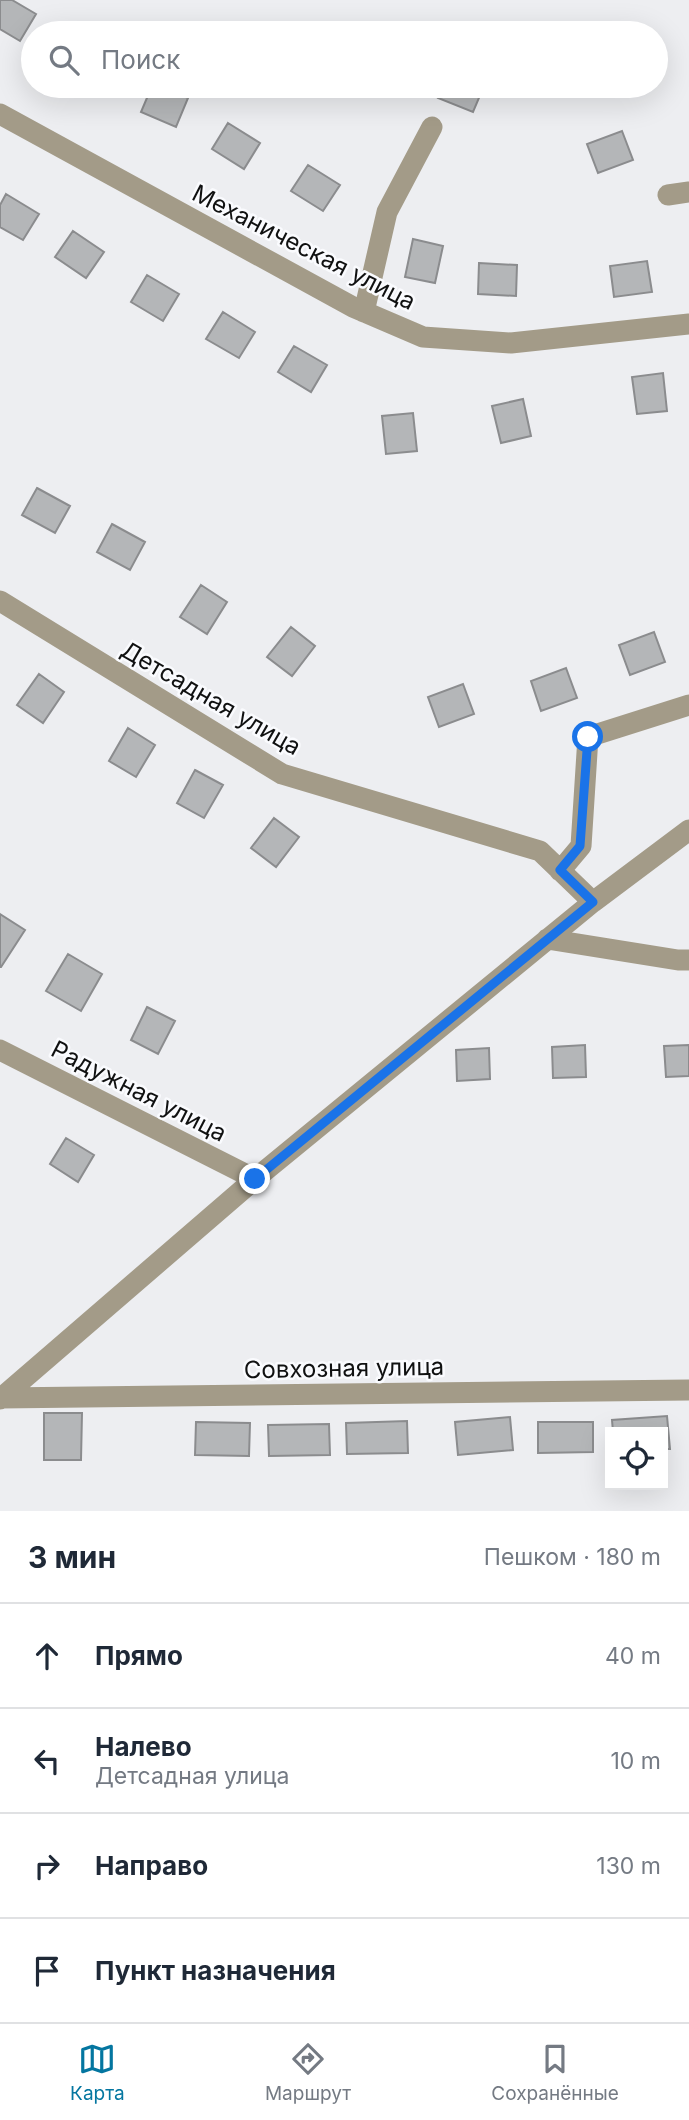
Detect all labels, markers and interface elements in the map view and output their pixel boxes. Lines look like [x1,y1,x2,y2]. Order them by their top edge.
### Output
search box [21,21,668,98]
icon: search [45,41,83,79]
text: Поиск [101,44,180,75]
street label: Механическая улица [188,178,420,316]
street label: Детсадная улица [116,635,306,761]
route start [572,721,603,752]
street label: Радужная улица [47,1034,231,1148]
route end [239,1163,270,1194]
street label: Совхозная улица [244,1352,444,1384]
map controls [605,1427,668,1490]
button: locate [605,1427,668,1490]
text: 3 мин [28,1539,116,1575]
text: Пешком · 180 m [484,1543,661,1571]
icon: ahead [28,1637,66,1675]
text: Прямо [95,1640,183,1671]
text: 40 m [605,1642,661,1670]
text: Налево [95,1731,192,1762]
icon: left [28,1742,66,1780]
text: 10 m [611,1747,661,1775]
text: Детсадная улица [95,1762,289,1790]
icon: right [28,1847,66,1885]
text: Направо [95,1850,208,1881]
text: 130 m [596,1852,661,1880]
icon: arrive [28,1952,66,1990]
text: Пункт назначения [95,1955,336,1986]
tab: Карта [70,2040,125,2105]
tab: Маршрут [265,2040,351,2105]
tab: Сохранённые [491,2040,619,2105]

